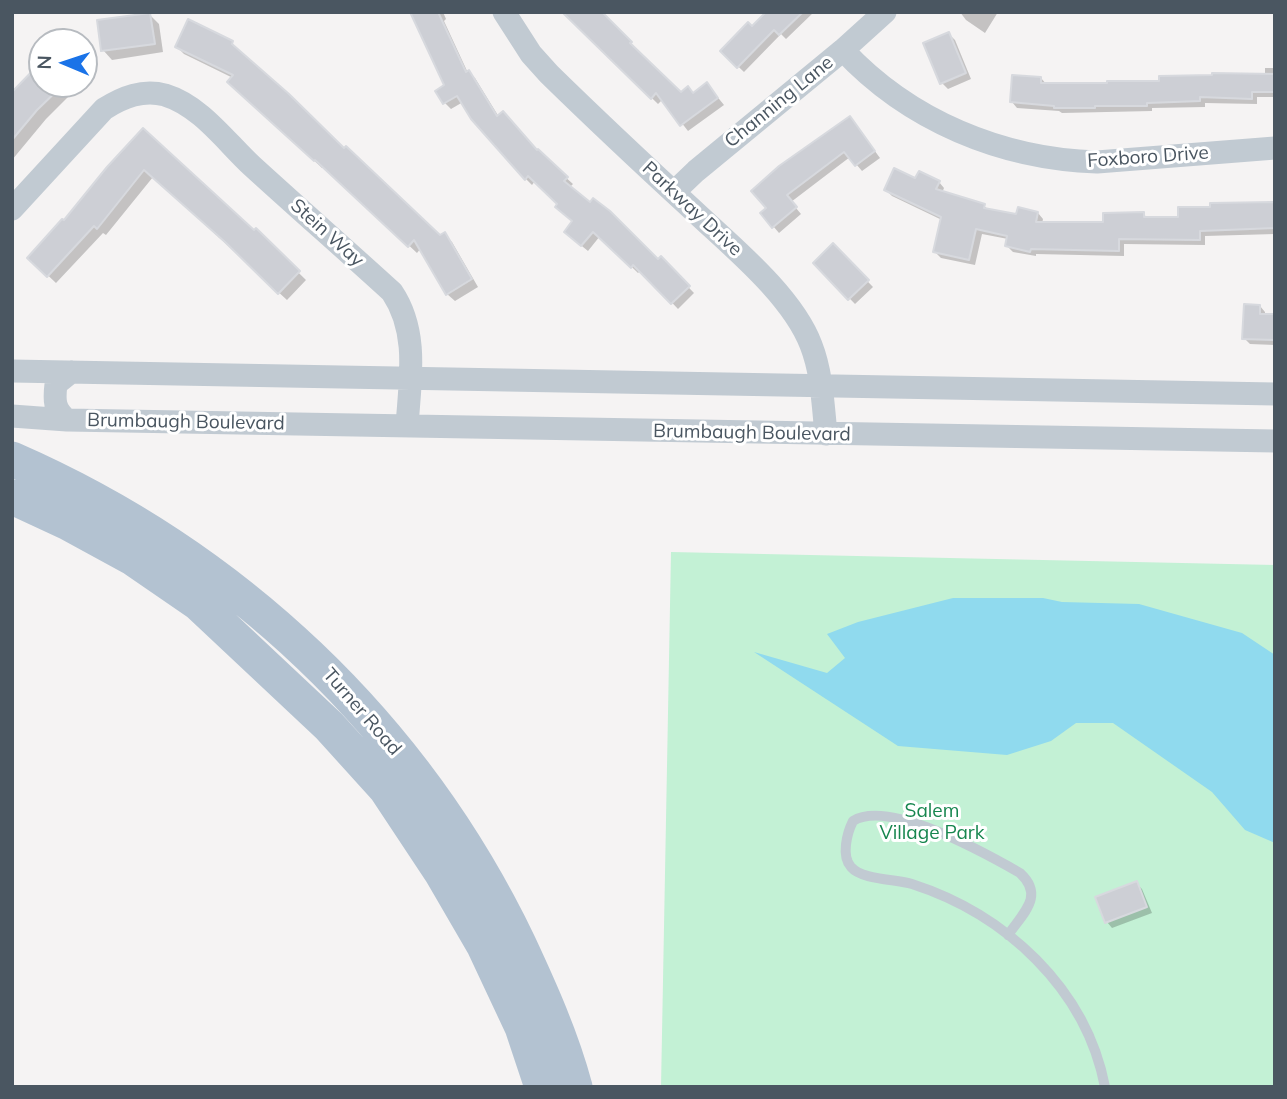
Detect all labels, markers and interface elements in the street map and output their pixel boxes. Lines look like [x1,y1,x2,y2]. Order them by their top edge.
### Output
north arrow [28,28,98,98]
street label: Channing Lane [720,51,838,153]
text: N [32,55,56,70]
street label: Foxboro Drive [1086,141,1210,173]
street label: Parkway Drive [637,157,747,261]
street label: Stein Way [286,194,368,272]
street label: Brumbaugh Boulevard [87,409,285,435]
street label: Brumbaugh Boulevard [653,420,851,446]
street label: Turner Road [318,664,406,760]
park label: Salem Village Park [880,800,984,844]

